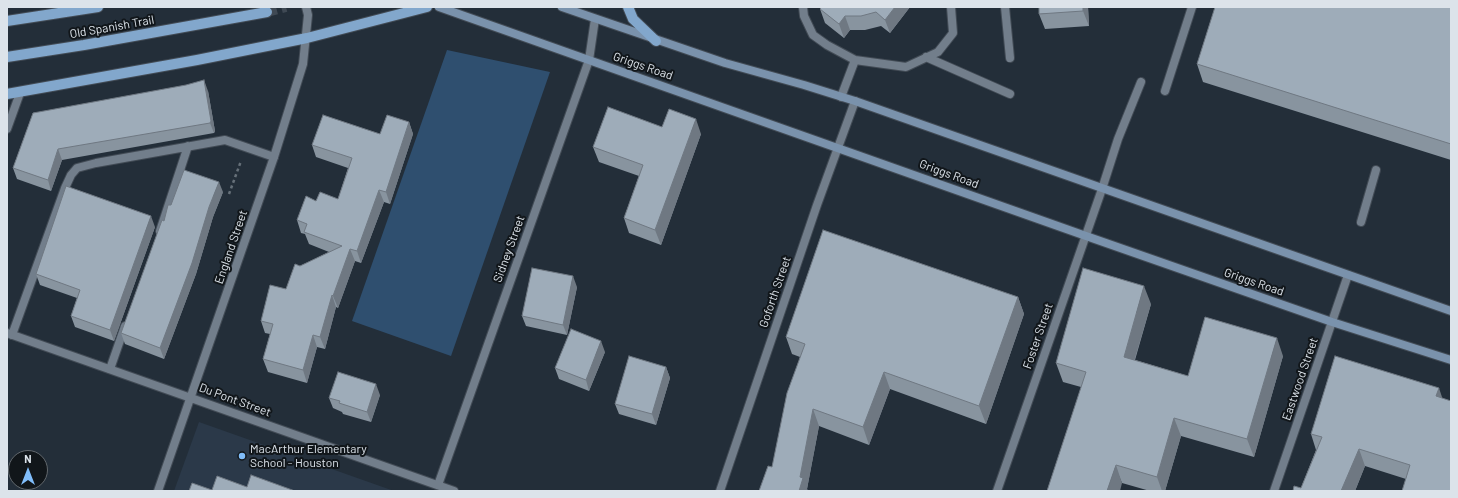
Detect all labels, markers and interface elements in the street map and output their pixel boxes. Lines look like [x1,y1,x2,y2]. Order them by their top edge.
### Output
street label: Old Spanish Trail [69,12,155,42]
street label: Griggs Road [611,49,675,83]
street label: Griggs Road [917,157,981,191]
street label: England Street [212,208,250,286]
street label: Sidney Street [490,214,528,284]
street label: Goforth Street [756,254,794,330]
street label: Griggs Road [1222,265,1286,299]
street label: Foster Street [1020,301,1056,371]
street label: Eastwood Street [1279,336,1321,422]
street label: Du Pont Street [197,380,273,420]
place label: MacArthur Elementary School - Houston [250,442,367,470]
north arrow [8,450,48,490]
marker: MacArthur Elementary School - Houston [237,451,247,461]
text: N [24,452,32,465]

